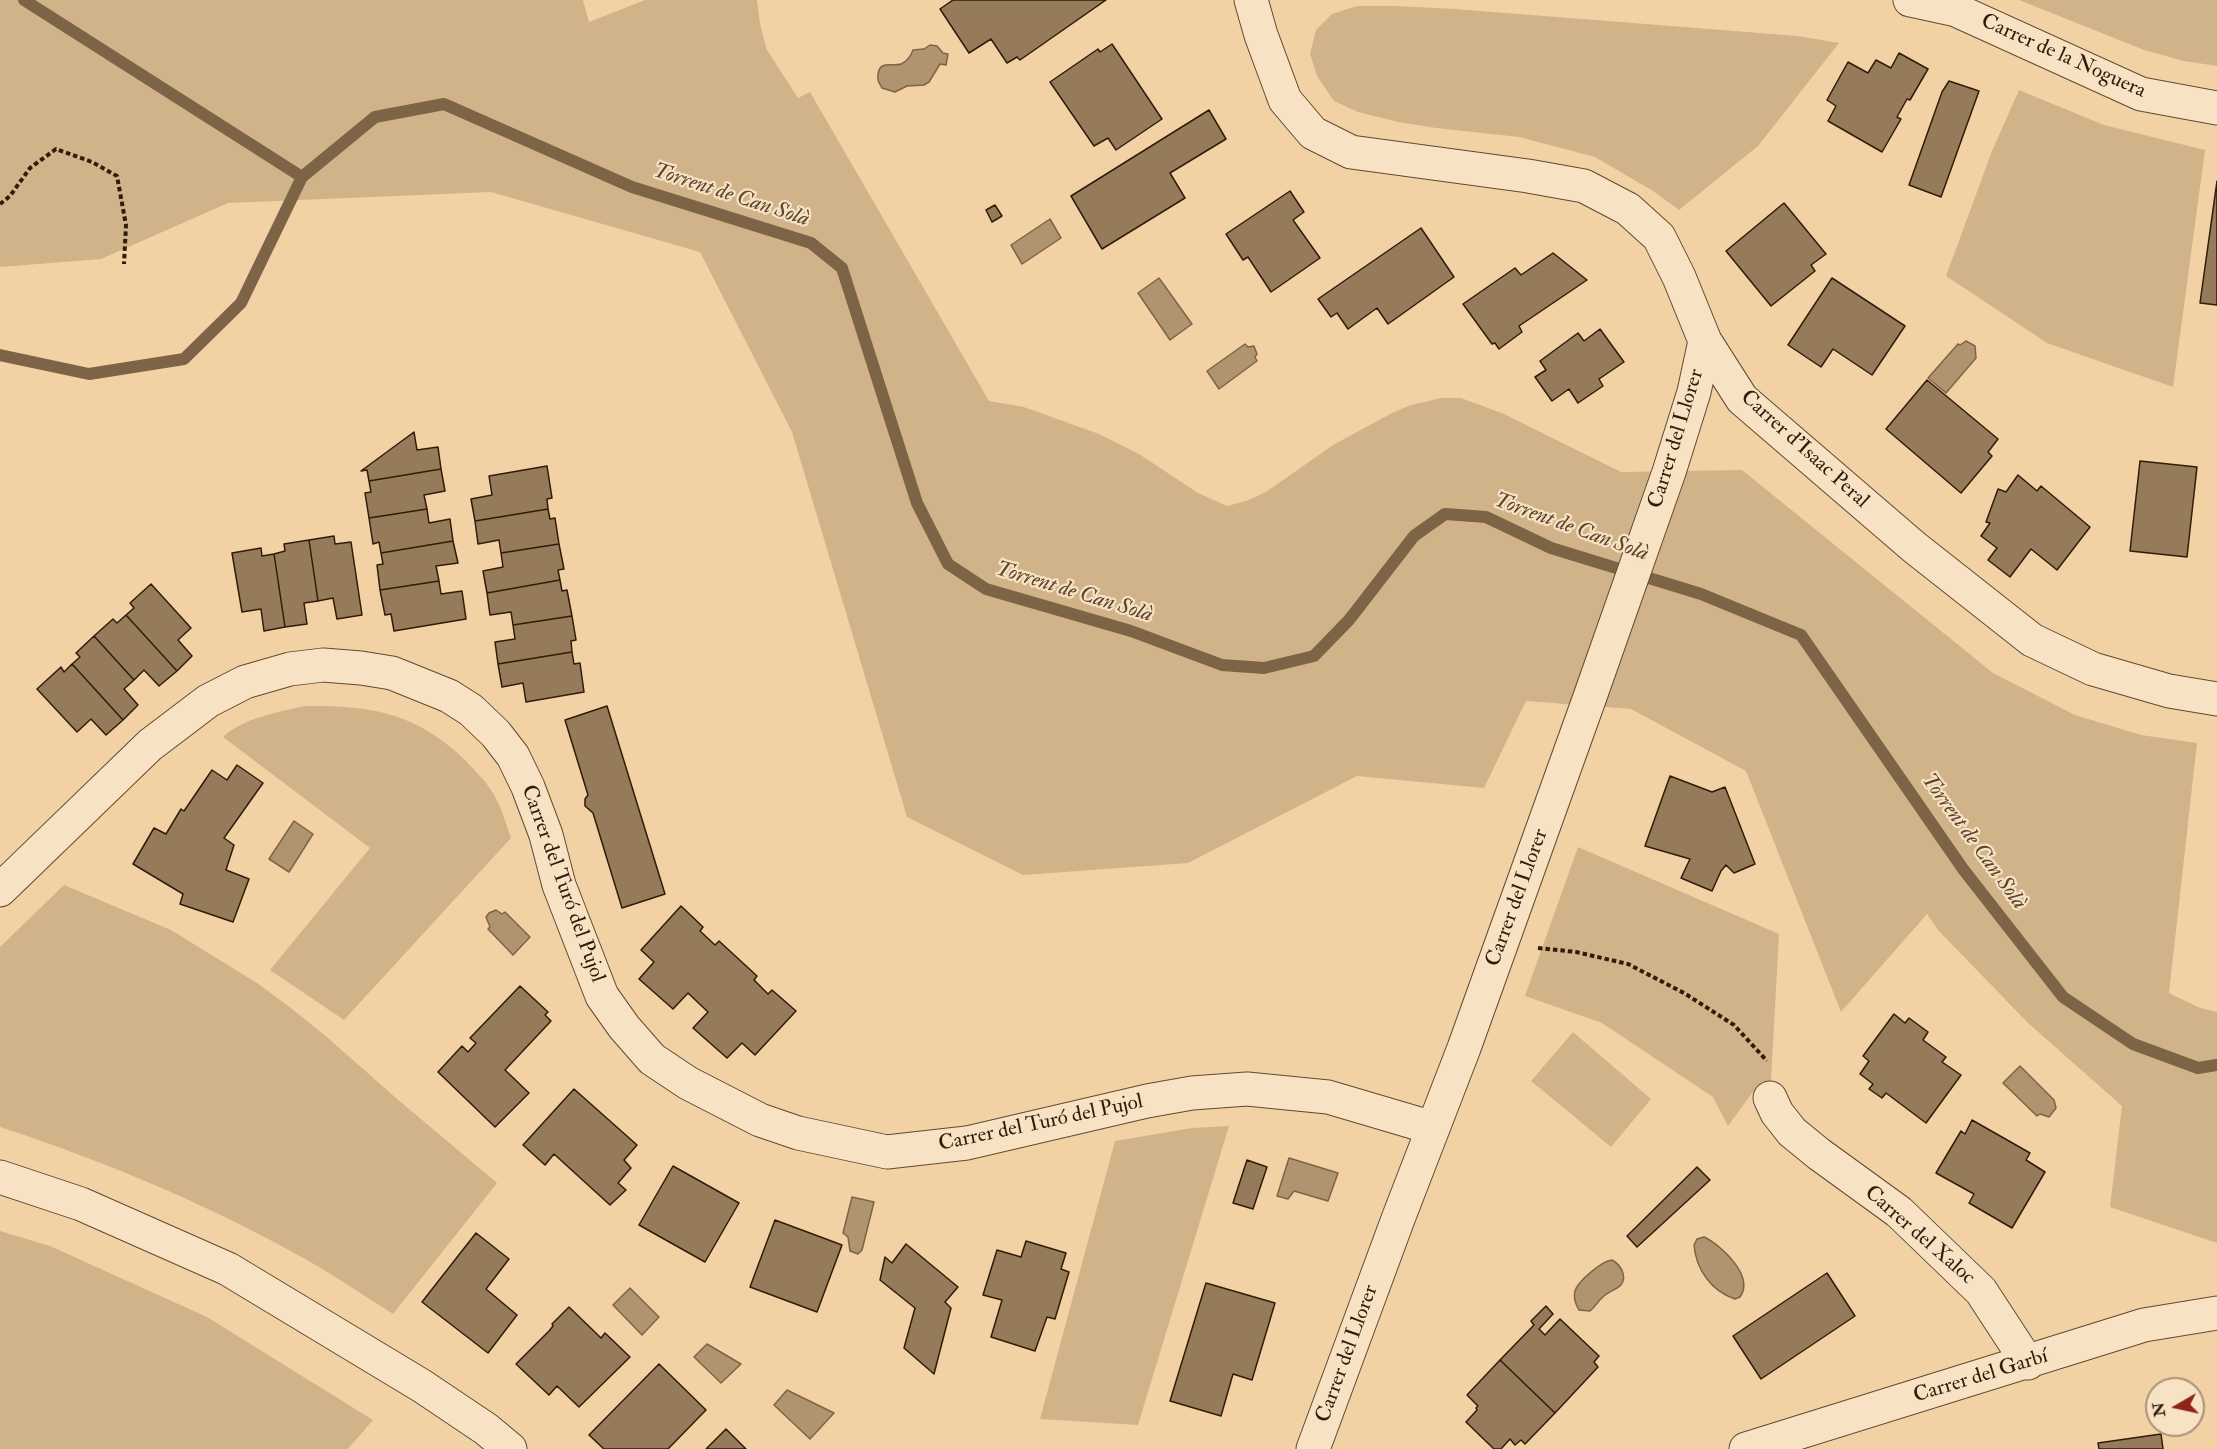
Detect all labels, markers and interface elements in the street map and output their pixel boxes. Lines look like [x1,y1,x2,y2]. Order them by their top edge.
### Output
street label: Carrer de la Noguera [1977,9,2149,105]
water label: Torrent de Can Solà [650,158,812,234]
street label: Carrer del Llorer [1644,366,1710,512]
street label: Carrer d'Isaac Peral [1734,386,1874,514]
water label: Torrent de Can Solà [1490,488,1652,568]
water label: Torrent de Can Solà [993,557,1155,629]
water label: Torrent de Can Solà [1915,769,2031,915]
street label: Carrer del Turó del Pujol [515,782,609,986]
street label: Carrer del Llorer [1481,826,1555,970]
street label: Carrer del Turó del Pujol [936,1090,1146,1158]
street label: Carrer del Xaloc [1859,1181,1979,1291]
street label: Carrer del Llorer [1311,1282,1385,1426]
street label: Carrer del Garbí [1911,1345,2051,1409]
north arrow [2145,1377,2205,1437]
text: N [2148,1401,2170,1418]

